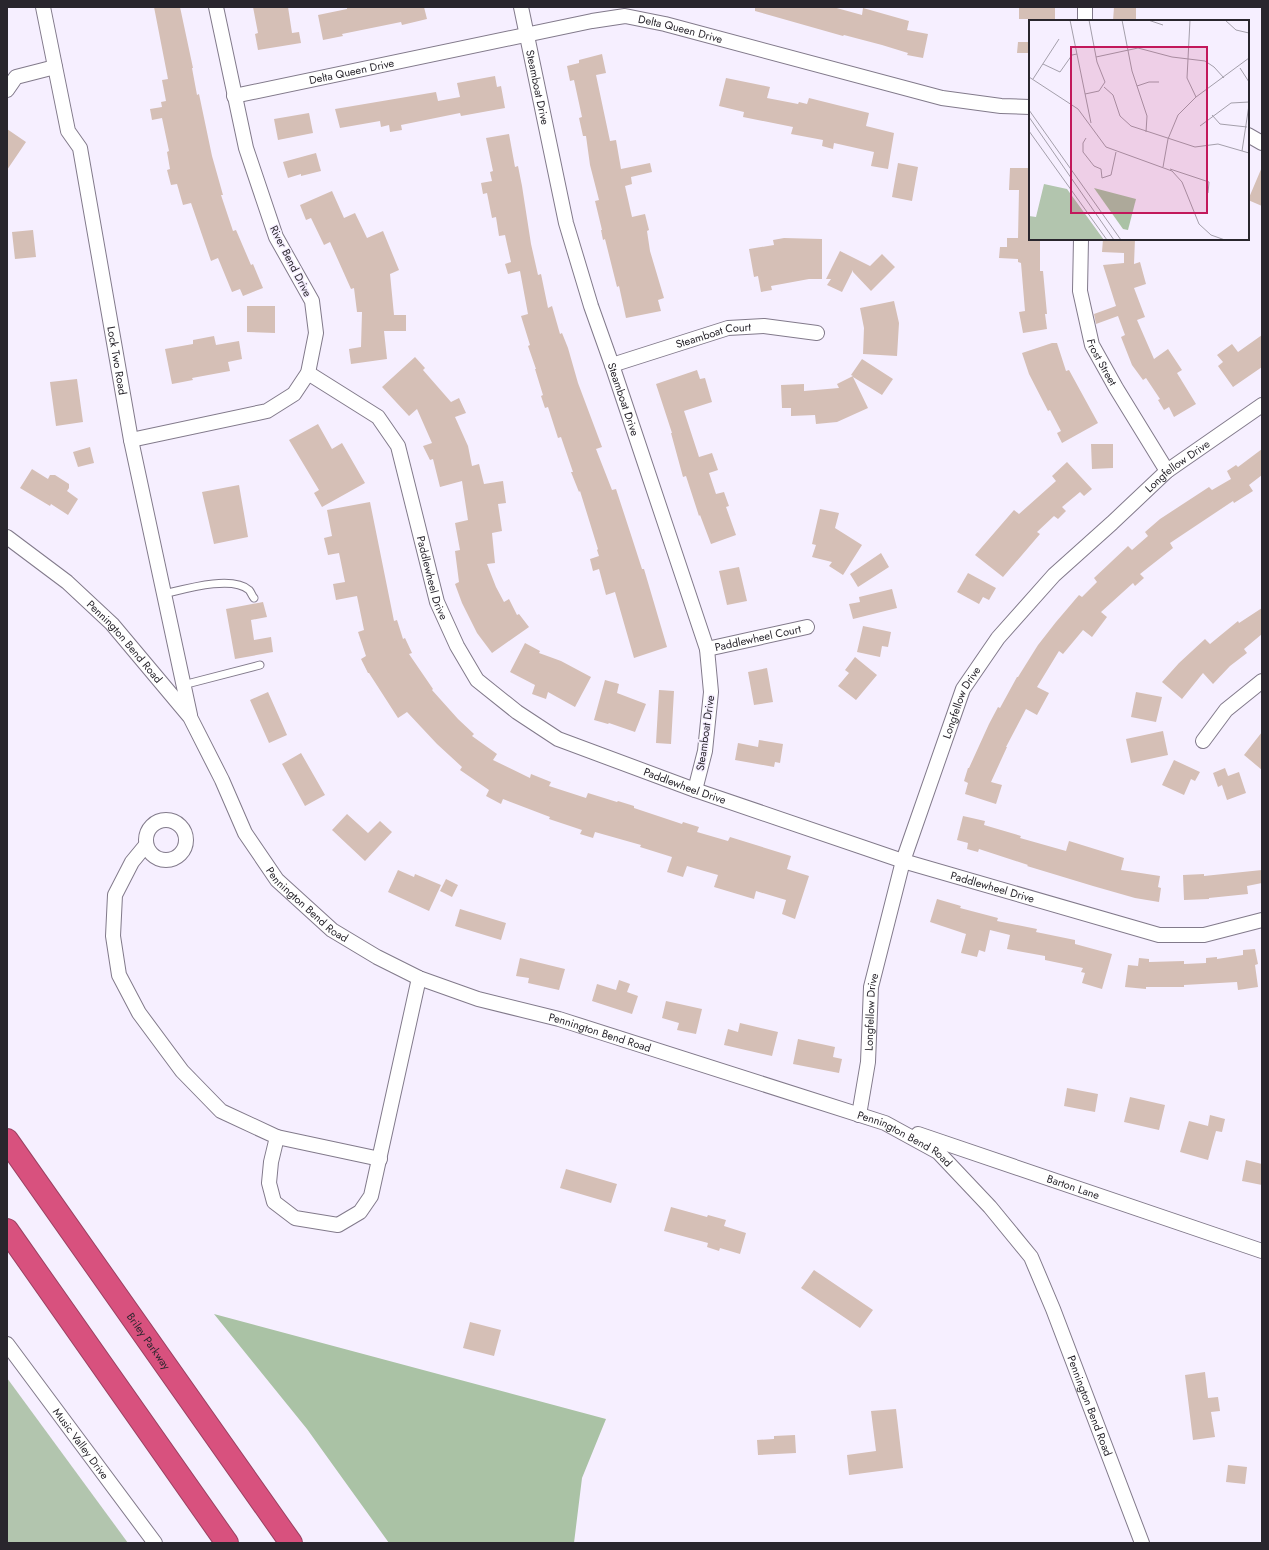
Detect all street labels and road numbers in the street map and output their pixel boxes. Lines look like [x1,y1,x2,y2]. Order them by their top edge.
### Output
street label: Delta Queen Drive [637,11,725,47]
street label: Steamboat Drive [522,48,553,127]
street label: Delta Queen Drive [308,55,396,88]
street label: River Bend Drive [266,223,316,300]
street label: Steamboat Court [674,319,752,352]
street label: Lock Two Road [103,325,131,396]
street label: Frost Street [1083,337,1121,389]
street label: Steamboat Drive [604,360,643,438]
street label: Longfellow Drive [1141,436,1213,496]
street label: Paddlewheel Drive [413,534,452,623]
street label: Pennington Bend Road [83,596,166,686]
street label: Paddlewheel Court [713,621,803,655]
street label: Longfellow Drive [938,663,985,741]
street label: Steamboat Drive [692,694,718,772]
street label: Paddlewheel Drive [641,764,728,808]
street label: Pennington Bend Road [262,863,351,946]
street label: Paddlewheel Drive [949,867,1037,907]
street label: Longfellow Drive [860,971,882,1051]
street label: Pennington Bend Road [547,1009,653,1056]
street label: Pennington Bend Road [855,1107,956,1170]
street label: Barton Lane [1045,1170,1102,1203]
street label: Briley Parkway [123,1309,174,1373]
street label: Pennington Bend Road [1063,1353,1116,1458]
street label: Music Valley Drive [49,1405,113,1483]

